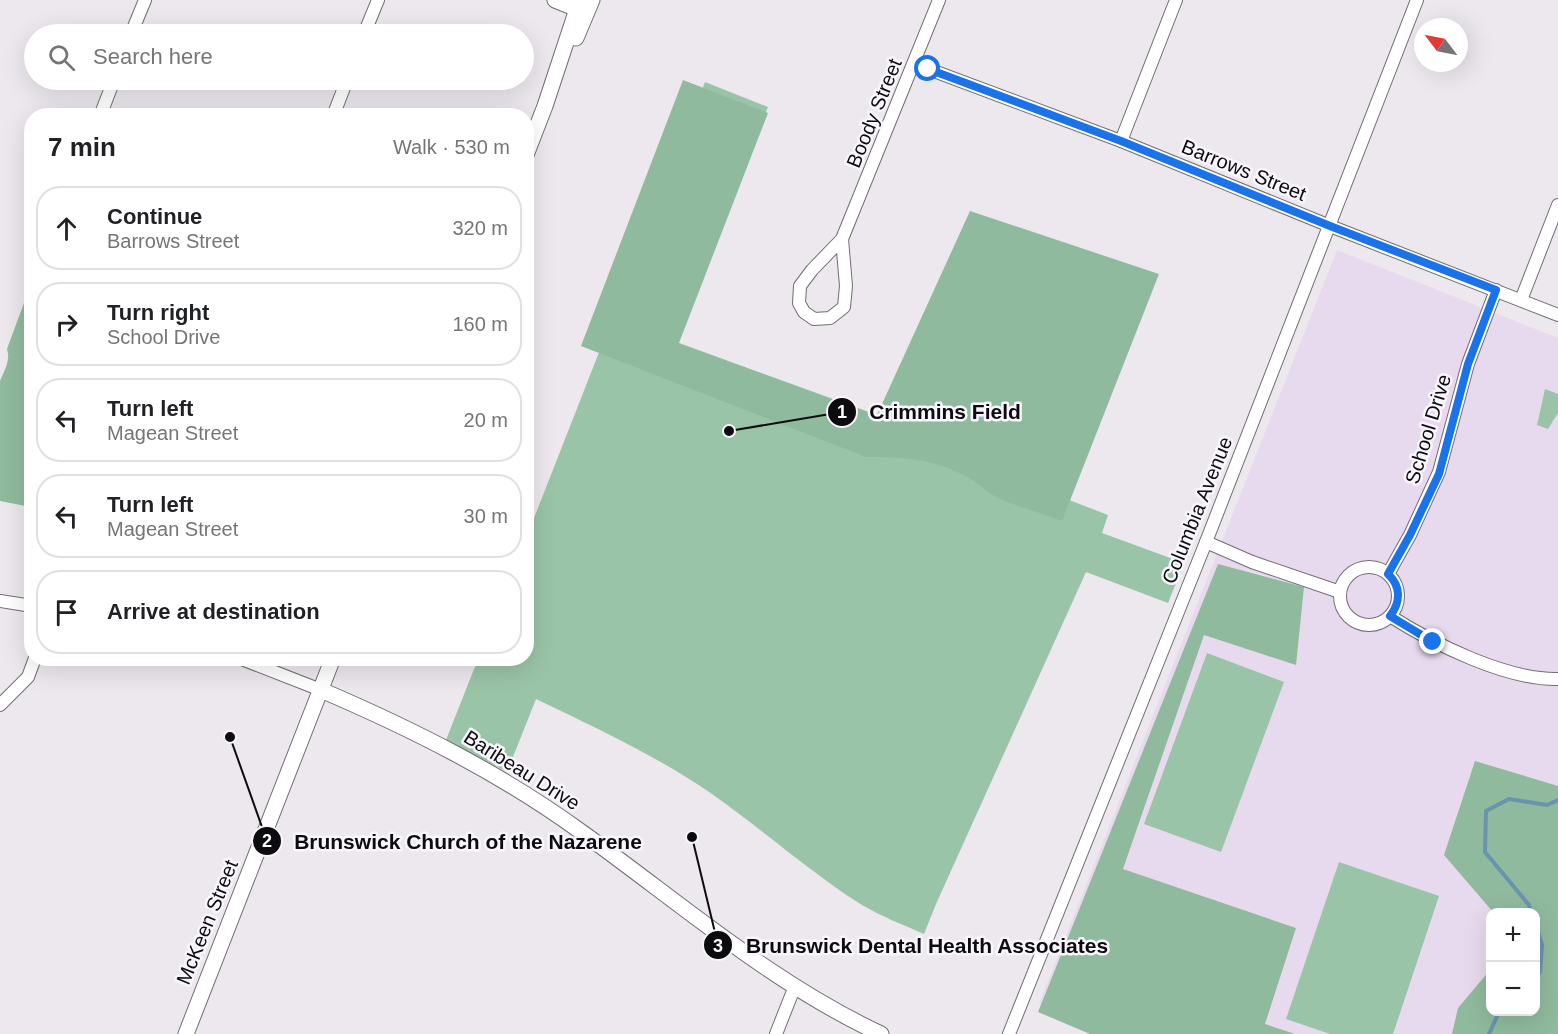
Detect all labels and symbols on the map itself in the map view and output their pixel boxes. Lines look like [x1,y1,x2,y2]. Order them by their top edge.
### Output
north arrow [1414,18,1468,72]
street label: Boody Street [842,55,906,171]
route start [914,55,940,81]
street label: Barrows Street [1179,135,1310,205]
street label: School Drive [1401,372,1455,486]
callout: Crimmins Field [827,392,1032,431]
text: Crimmins Field [869,400,1021,423]
text: 1 [837,402,847,422]
street label: Columbia Avenue [1158,433,1236,587]
route end [1419,628,1445,654]
street label: Baribeau Drive [460,726,584,814]
callout: Brunswick Church of the Nazarene [252,822,654,861]
text: Brunswick Church of the Nazarene [294,830,642,853]
text: 2 [262,831,272,851]
street label: McKeen Street [172,856,242,987]
callout: Brunswick Dental Health Associates [703,926,1120,965]
text: Brunswick Dental Health Associates [746,934,1108,957]
text: 3 [713,936,723,956]

